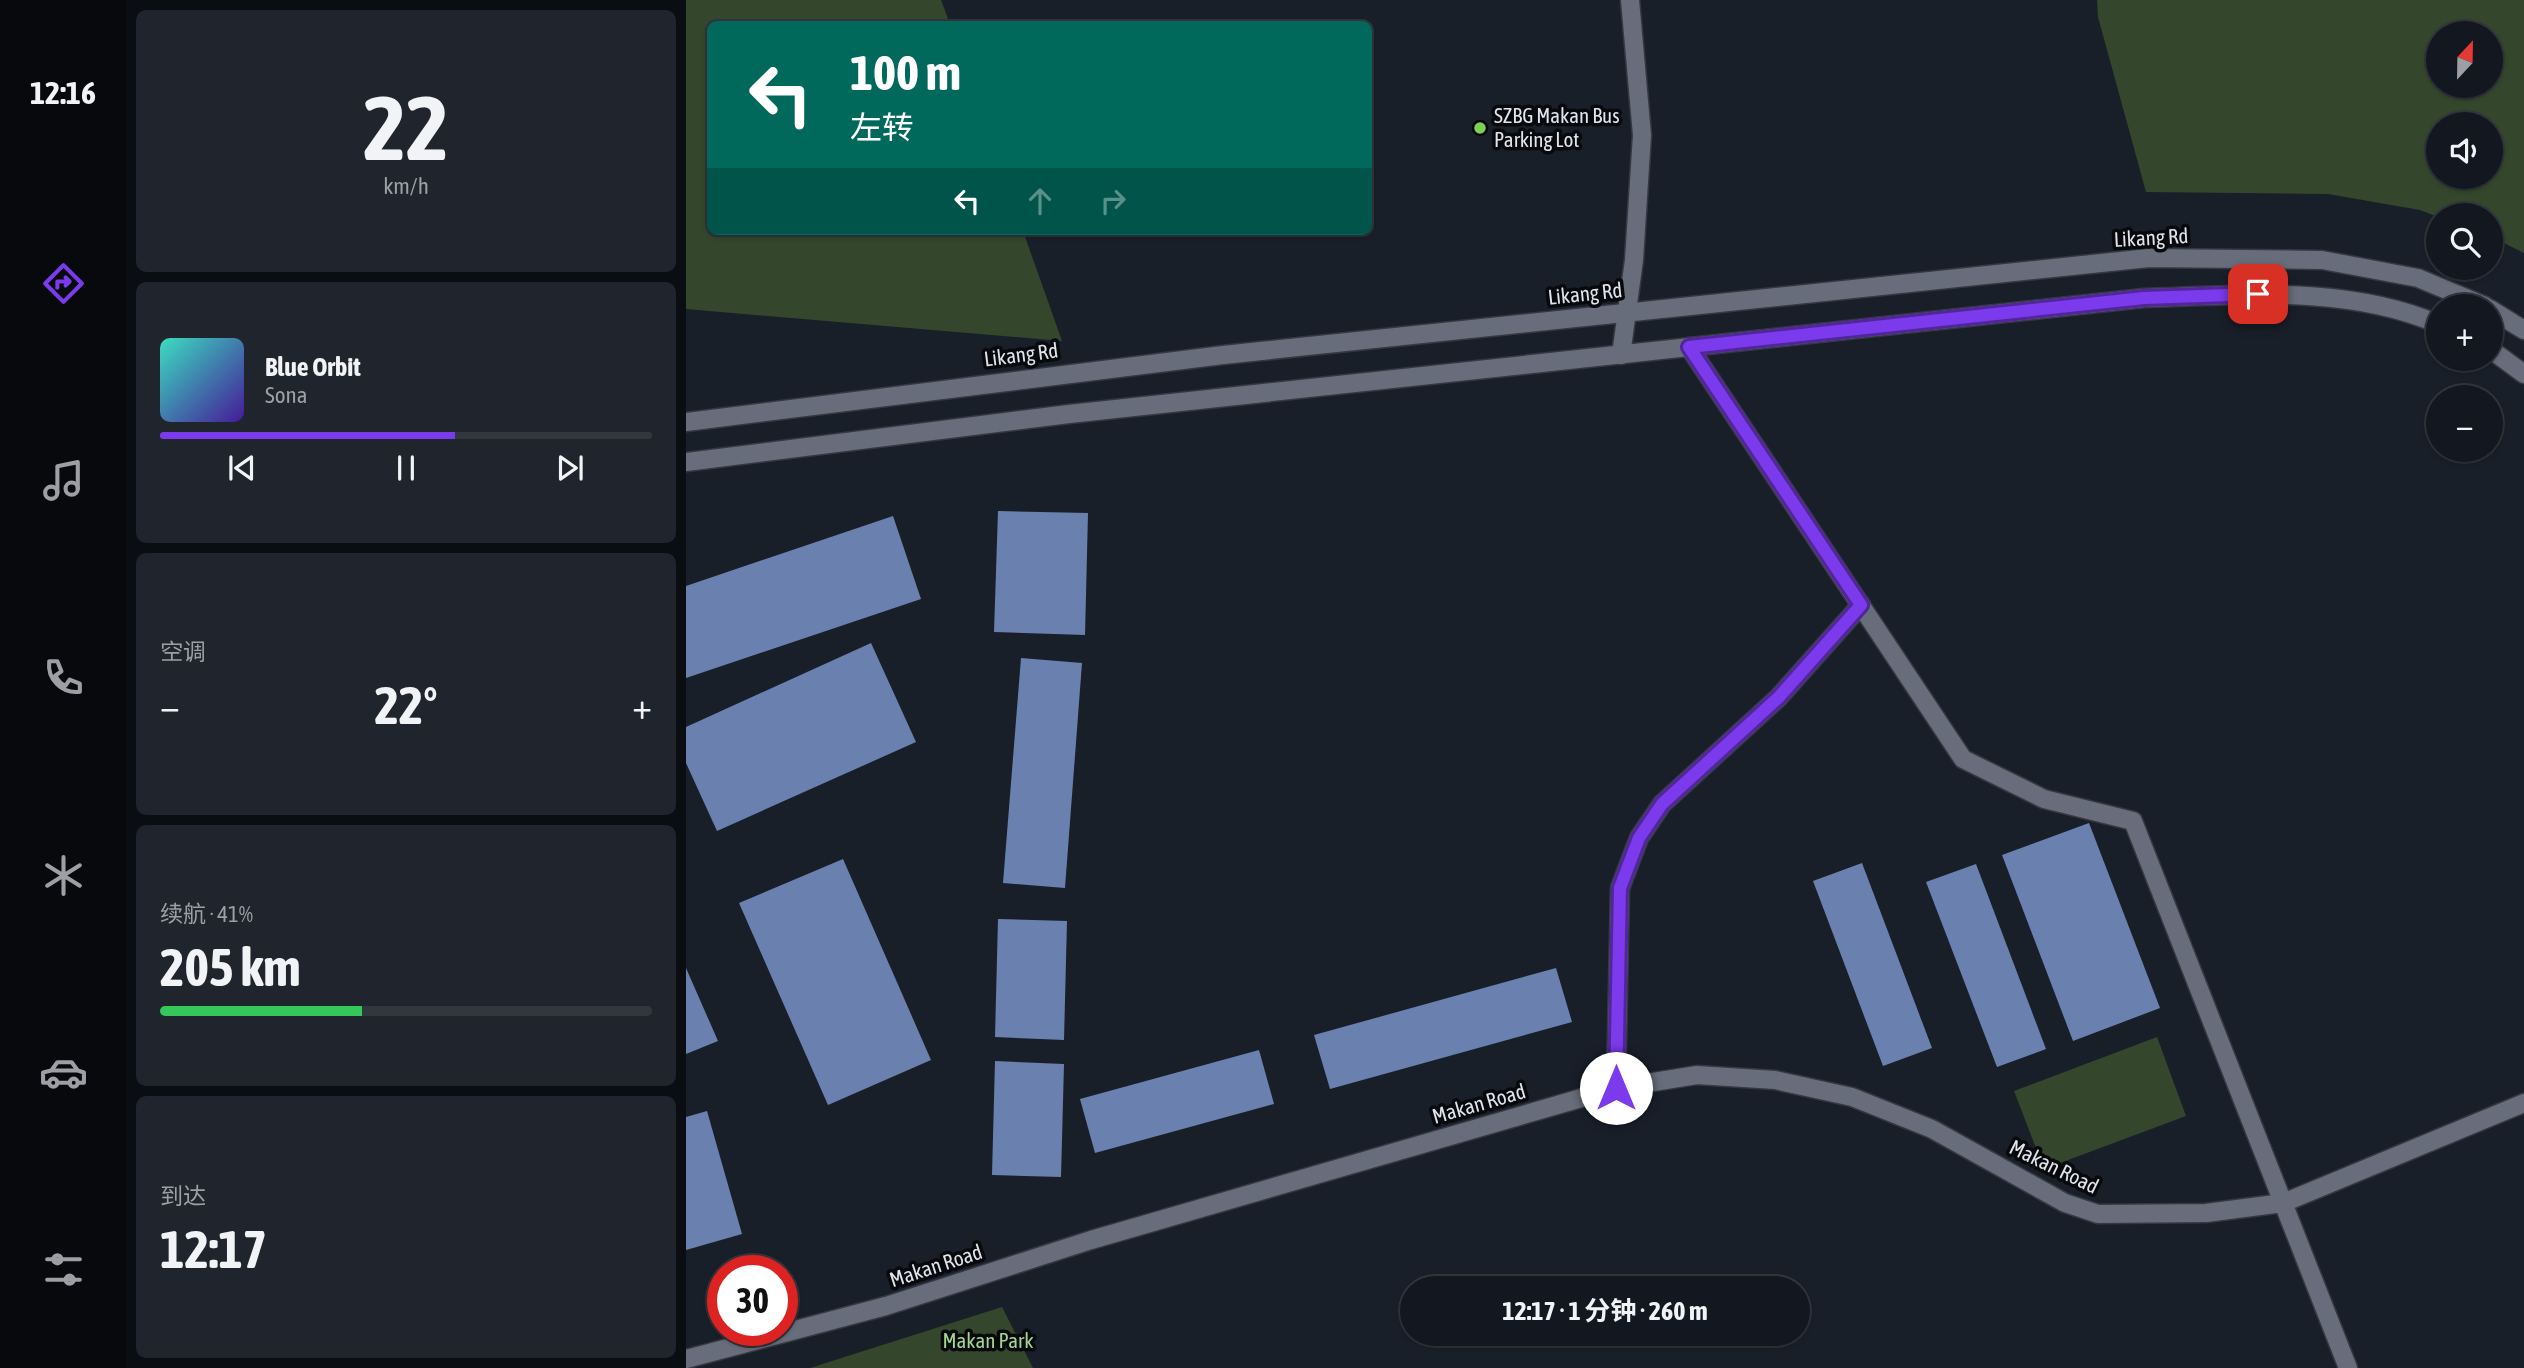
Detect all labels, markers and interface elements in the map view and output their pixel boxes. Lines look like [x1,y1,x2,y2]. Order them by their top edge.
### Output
north arrow [2426,21,2502,98]
map controls [2426,21,2503,462]
text: 100 m [850,44,961,100]
icon: left [735,49,826,140]
text: 12:16 [30,74,96,111]
text: 22 [363,75,449,179]
place label: SZBG Makan Bus Parking Lot [1494,103,1620,151]
text: 左转 [850,109,914,146]
button: sound [2426,112,2503,189]
marker: SZBG Makan Bus Parking Lot [1472,120,1488,136]
text: km/h [383,173,429,199]
icon: left [948,182,986,220]
icon: ahead [1021,182,1059,220]
icon: right [1094,182,1132,220]
button: search [2426,203,2503,280]
street label: Likang Rd [2113,223,2189,251]
icon: directions [39,259,88,308]
pin [2228,264,2288,324]
icon: arrive [2239,275,2277,313]
street label: Likang Rd [1547,277,1623,309]
button: + [2426,294,2503,371]
street label: Likang Rd [982,338,1059,370]
text: Blue Orbit [265,352,361,382]
text: Sona [265,382,307,408]
button: − [2426,385,2503,462]
icon: previous [223,449,261,487]
icon: pause [387,449,425,487]
icon: next [551,449,589,487]
icon: music [39,456,88,505]
text: 空调 [160,639,206,665]
icon: phone [39,653,88,702]
text: 22° [374,675,438,735]
text: − [160,684,180,727]
text: + [632,684,652,727]
icon: climate [39,851,88,900]
text: 续航 · 41% [160,901,253,927]
text: 205 km [160,937,301,997]
icon: car [39,1048,88,1097]
position arrow [1579,1051,1653,1125]
street label: Makan Road [1429,1078,1528,1128]
street label: Makan Road [2006,1134,2103,1198]
text: 到达 [160,1183,206,1209]
text: 12:17 [160,1219,267,1279]
street label: Makan Road [886,1239,985,1291]
icon: filters [39,1245,88,1294]
speed limit sign: 30 [707,1255,798,1346]
text: 12:17 · 1 分钟 · 260 m [1502,1296,1708,1326]
park label: Makan Park [943,1328,1033,1352]

